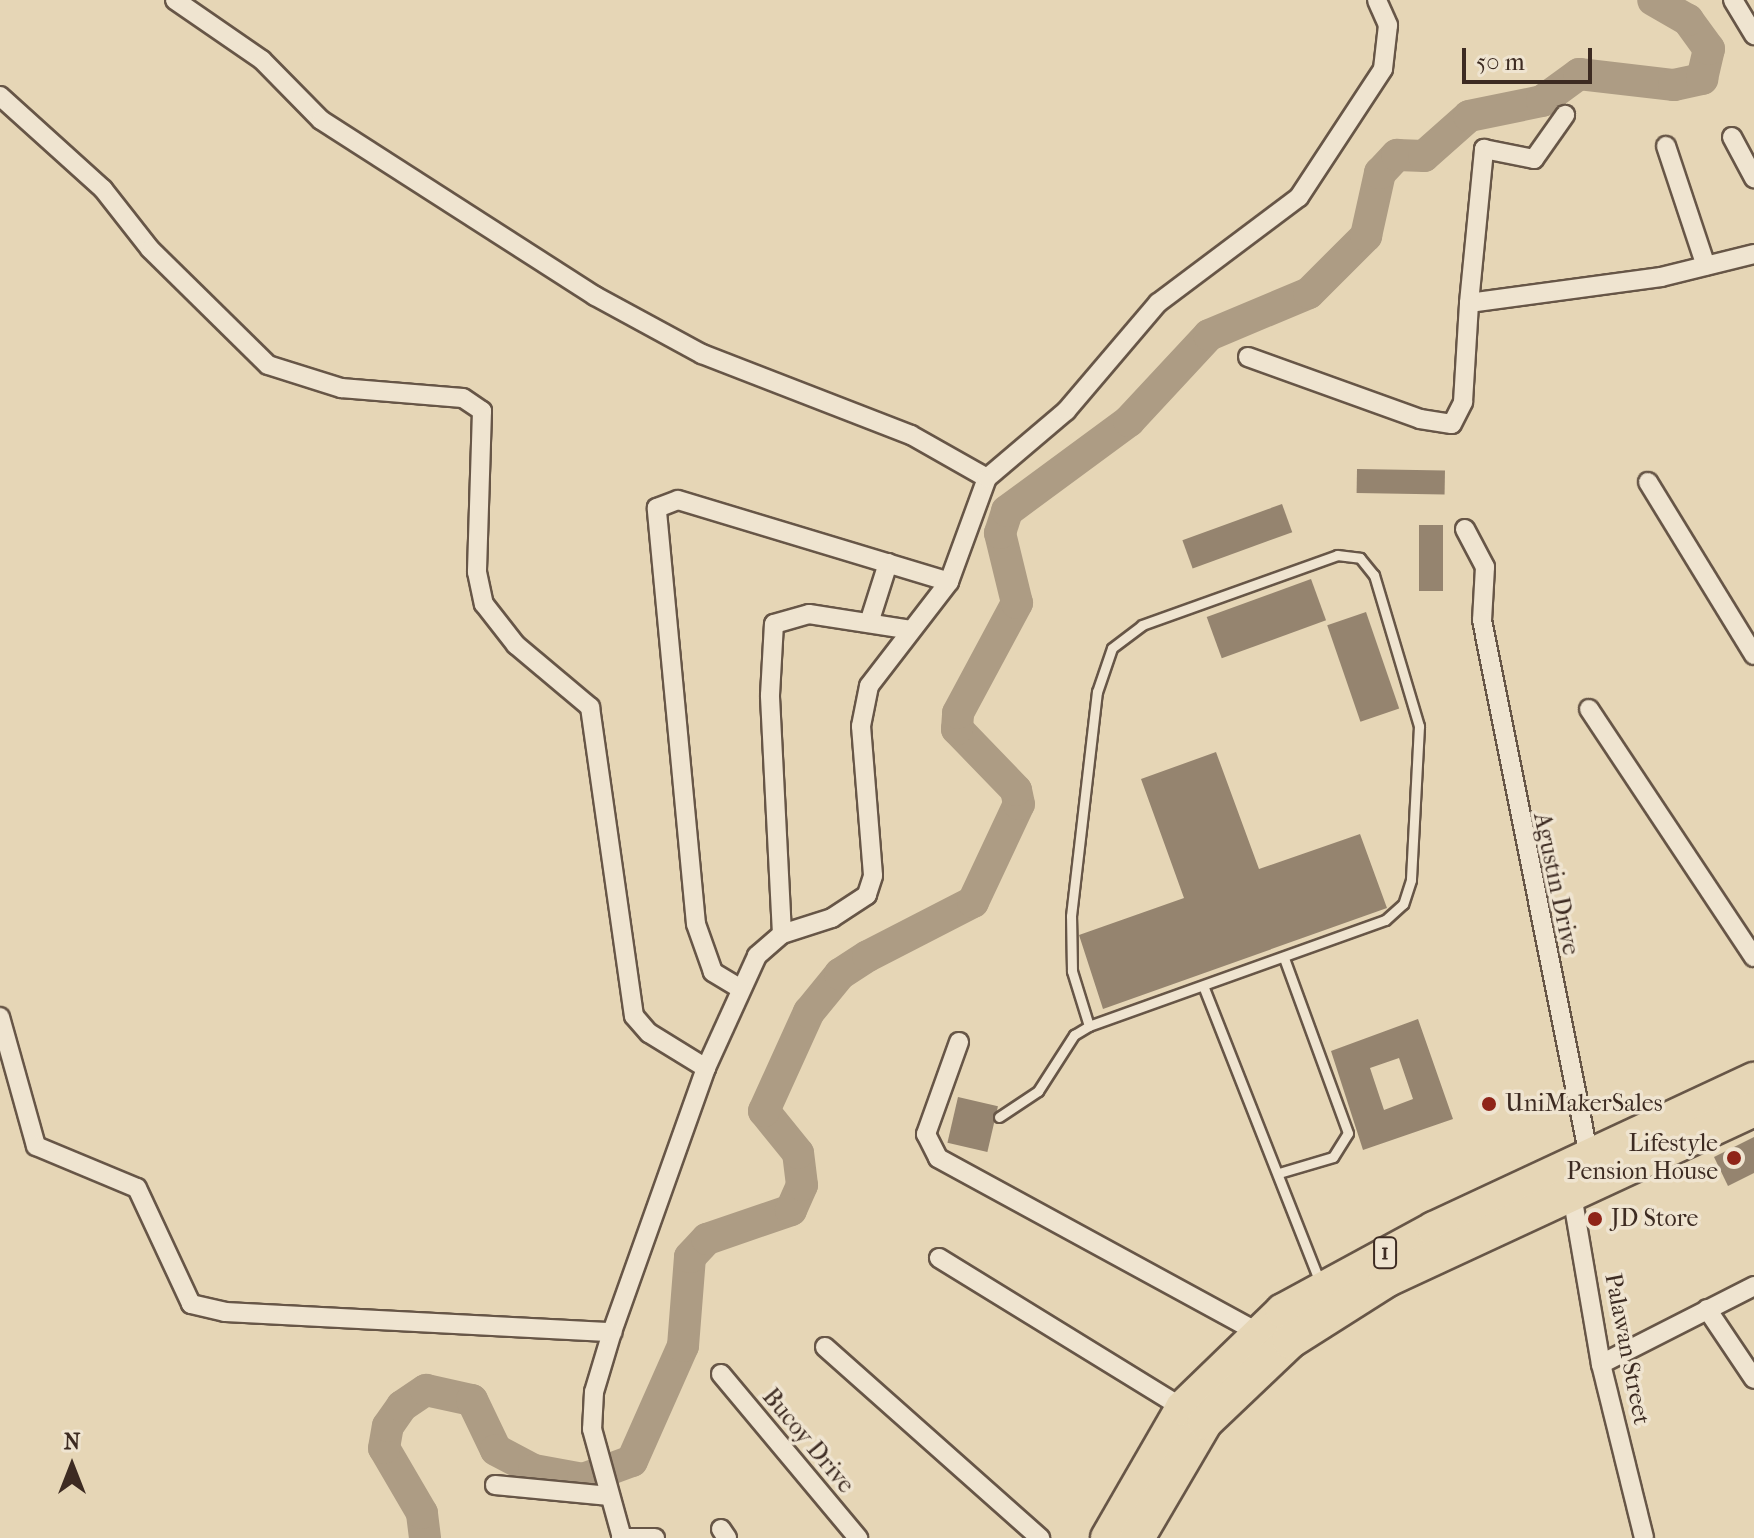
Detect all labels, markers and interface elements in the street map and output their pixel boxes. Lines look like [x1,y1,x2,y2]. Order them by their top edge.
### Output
scale bar [1466,32,1596,82]
text: 50 m [1476,48,1525,76]
street label: Agustin Drive [1527,810,1585,958]
place label: UniMakerSales [1505,1090,1662,1118]
marker: UniMakerSales [1480,1095,1498,1113]
place label: Lifestyle Pension House [1566,1130,1718,1186]
marker: Lifestyle Pension House [1725,1149,1743,1167]
place label: JD Store [1611,1205,1698,1233]
marker: JD Store [1586,1210,1604,1228]
road number: 1 [1373,1235,1397,1271]
street label: Palawan Street [1598,1271,1656,1427]
street label: Bucoy Drive [756,1383,860,1499]
north arrow [32,1426,112,1506]
text: N [64,1429,80,1455]

